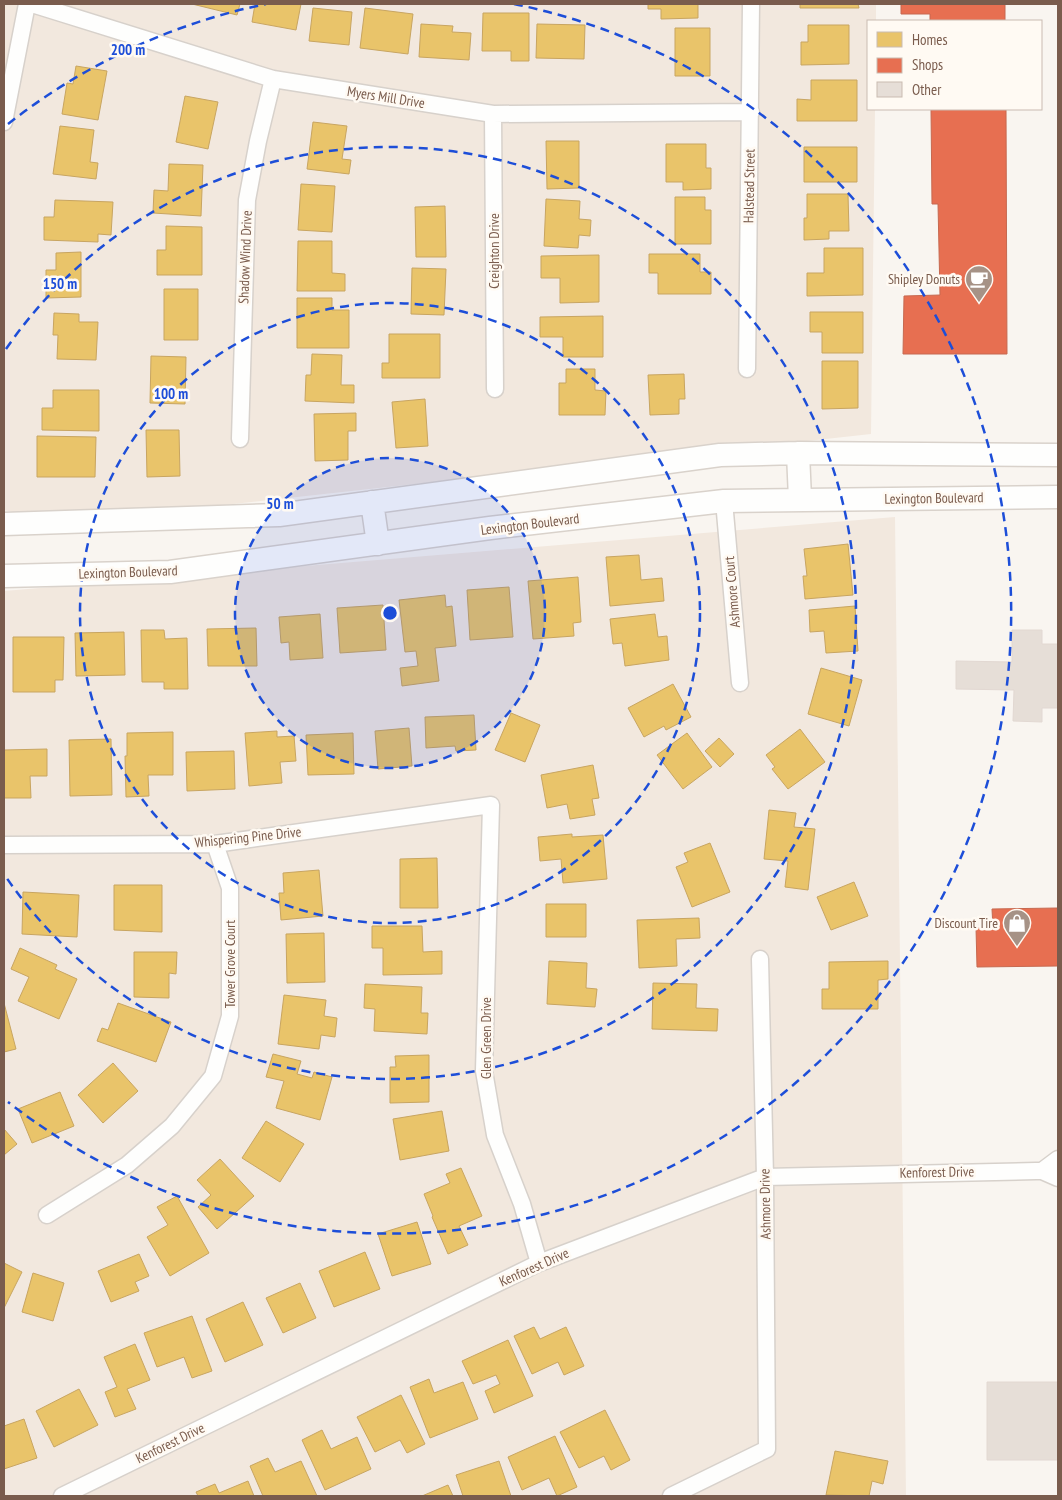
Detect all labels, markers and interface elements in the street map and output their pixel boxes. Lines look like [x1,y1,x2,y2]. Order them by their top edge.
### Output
legend [867,20,1042,110]
text: Homes [912,30,948,49]
text: 200 m [111,40,145,59]
text: Shops [912,55,943,74]
text: Other [912,80,942,99]
street label: Myers Mill Drive [346,82,426,112]
street label: Halstead Street [739,149,759,223]
street label: Shadow Wind Drive [234,210,256,304]
street label: Creighton Drive [485,213,503,289]
cafe icon: Shipley Donuts [964,264,994,303]
place label: Shipley Donuts [888,270,960,288]
text: 150 m [43,274,77,293]
text: 100 m [154,384,188,403]
street label: Lexington Boulevard [884,488,984,508]
text: 50 m [266,494,294,513]
street label: Lexington Boulevard [480,509,580,539]
street label: Ashmore Court [720,555,744,628]
street label: Lexington Boulevard [78,561,178,583]
centre of rings [381,604,399,622]
street label: Whispering Pine Drive [194,822,302,852]
shop icon: Discount Tire [1002,908,1032,947]
place label: Discount Tire [934,914,998,932]
street label: Tower Grove Court [221,920,239,1008]
street label: Glen Green Drive [477,997,495,1079]
street label: Kenforest Drive [900,1162,975,1182]
street label: Ashmore Drive [755,1168,775,1240]
street label: Kenforest Drive [496,1244,572,1290]
street label: Kenforest Drive [133,1419,208,1467]

